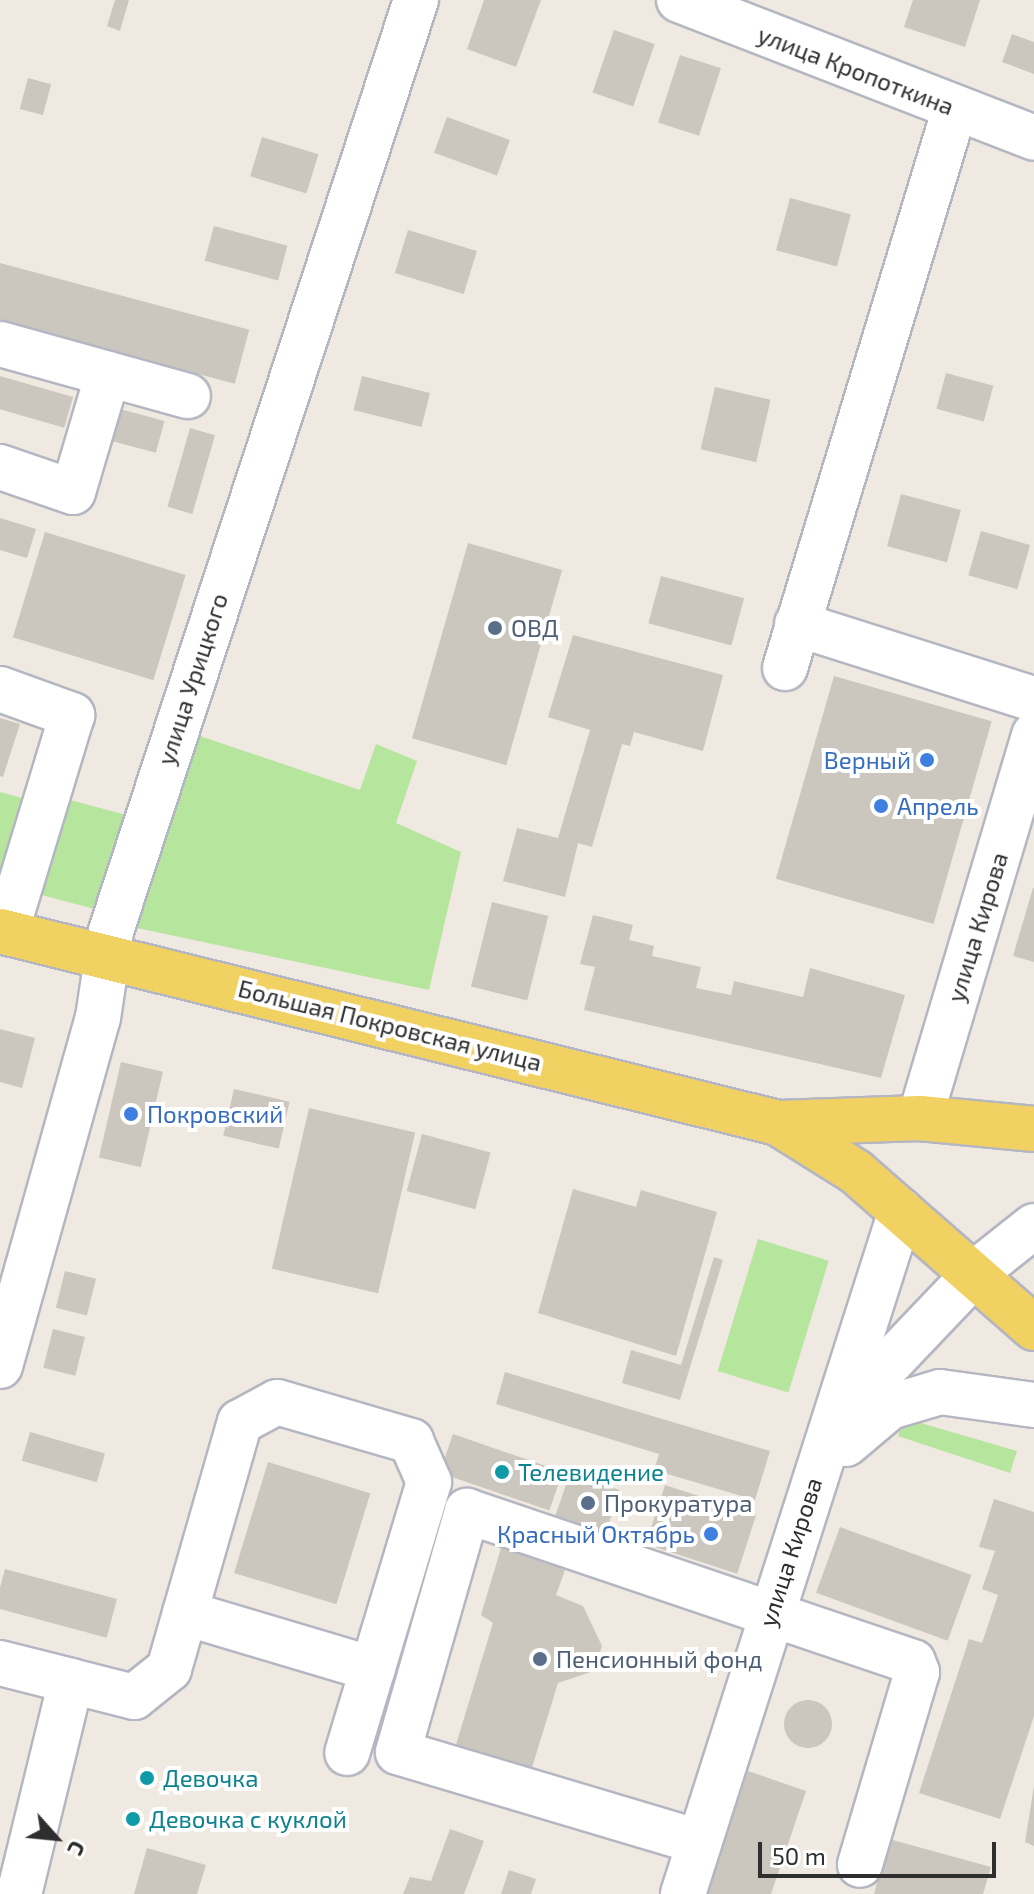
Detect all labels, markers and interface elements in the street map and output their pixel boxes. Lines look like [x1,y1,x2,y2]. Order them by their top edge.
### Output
street label: улица Кропоткина [754,19,958,121]
street label: улица Урицкого [151,590,233,768]
place label: ОВД [511,614,559,642]
marker: ОВД [486,619,504,637]
place label: Верный [824,746,911,774]
marker: Верный [918,751,936,769]
place label: Апрель [897,792,979,820]
marker: Апрель [872,797,890,815]
street label: улица Кирова [941,849,1013,1005]
street label: Большая Покровская улица [235,973,545,1077]
place label: Покровский [147,1100,283,1128]
marker: Покровский [122,1105,140,1123]
place label: Телевидение [518,1458,664,1486]
marker: Телевидение [493,1463,511,1481]
street label: улица Кирова [752,1474,828,1630]
place label: Прокуратура [604,1489,752,1517]
marker: Прокуратура [579,1494,597,1512]
place label: Красный Октябрь [497,1520,695,1548]
marker: Красный Октябрь [702,1525,720,1543]
place label: Пенсионный фонд [556,1645,762,1673]
marker: Пенсионный фонд [531,1650,549,1668]
place label: Девочка [163,1764,258,1792]
marker: Девочка [138,1769,156,1787]
north arrow [16,1798,96,1878]
place label: Девочка с куклой [149,1805,347,1833]
marker: Девочка с куклой [124,1810,142,1828]
scale bar [762,1826,1000,1876]
text: С [63,1837,92,1861]
text: 50 m [772,1841,826,1870]

